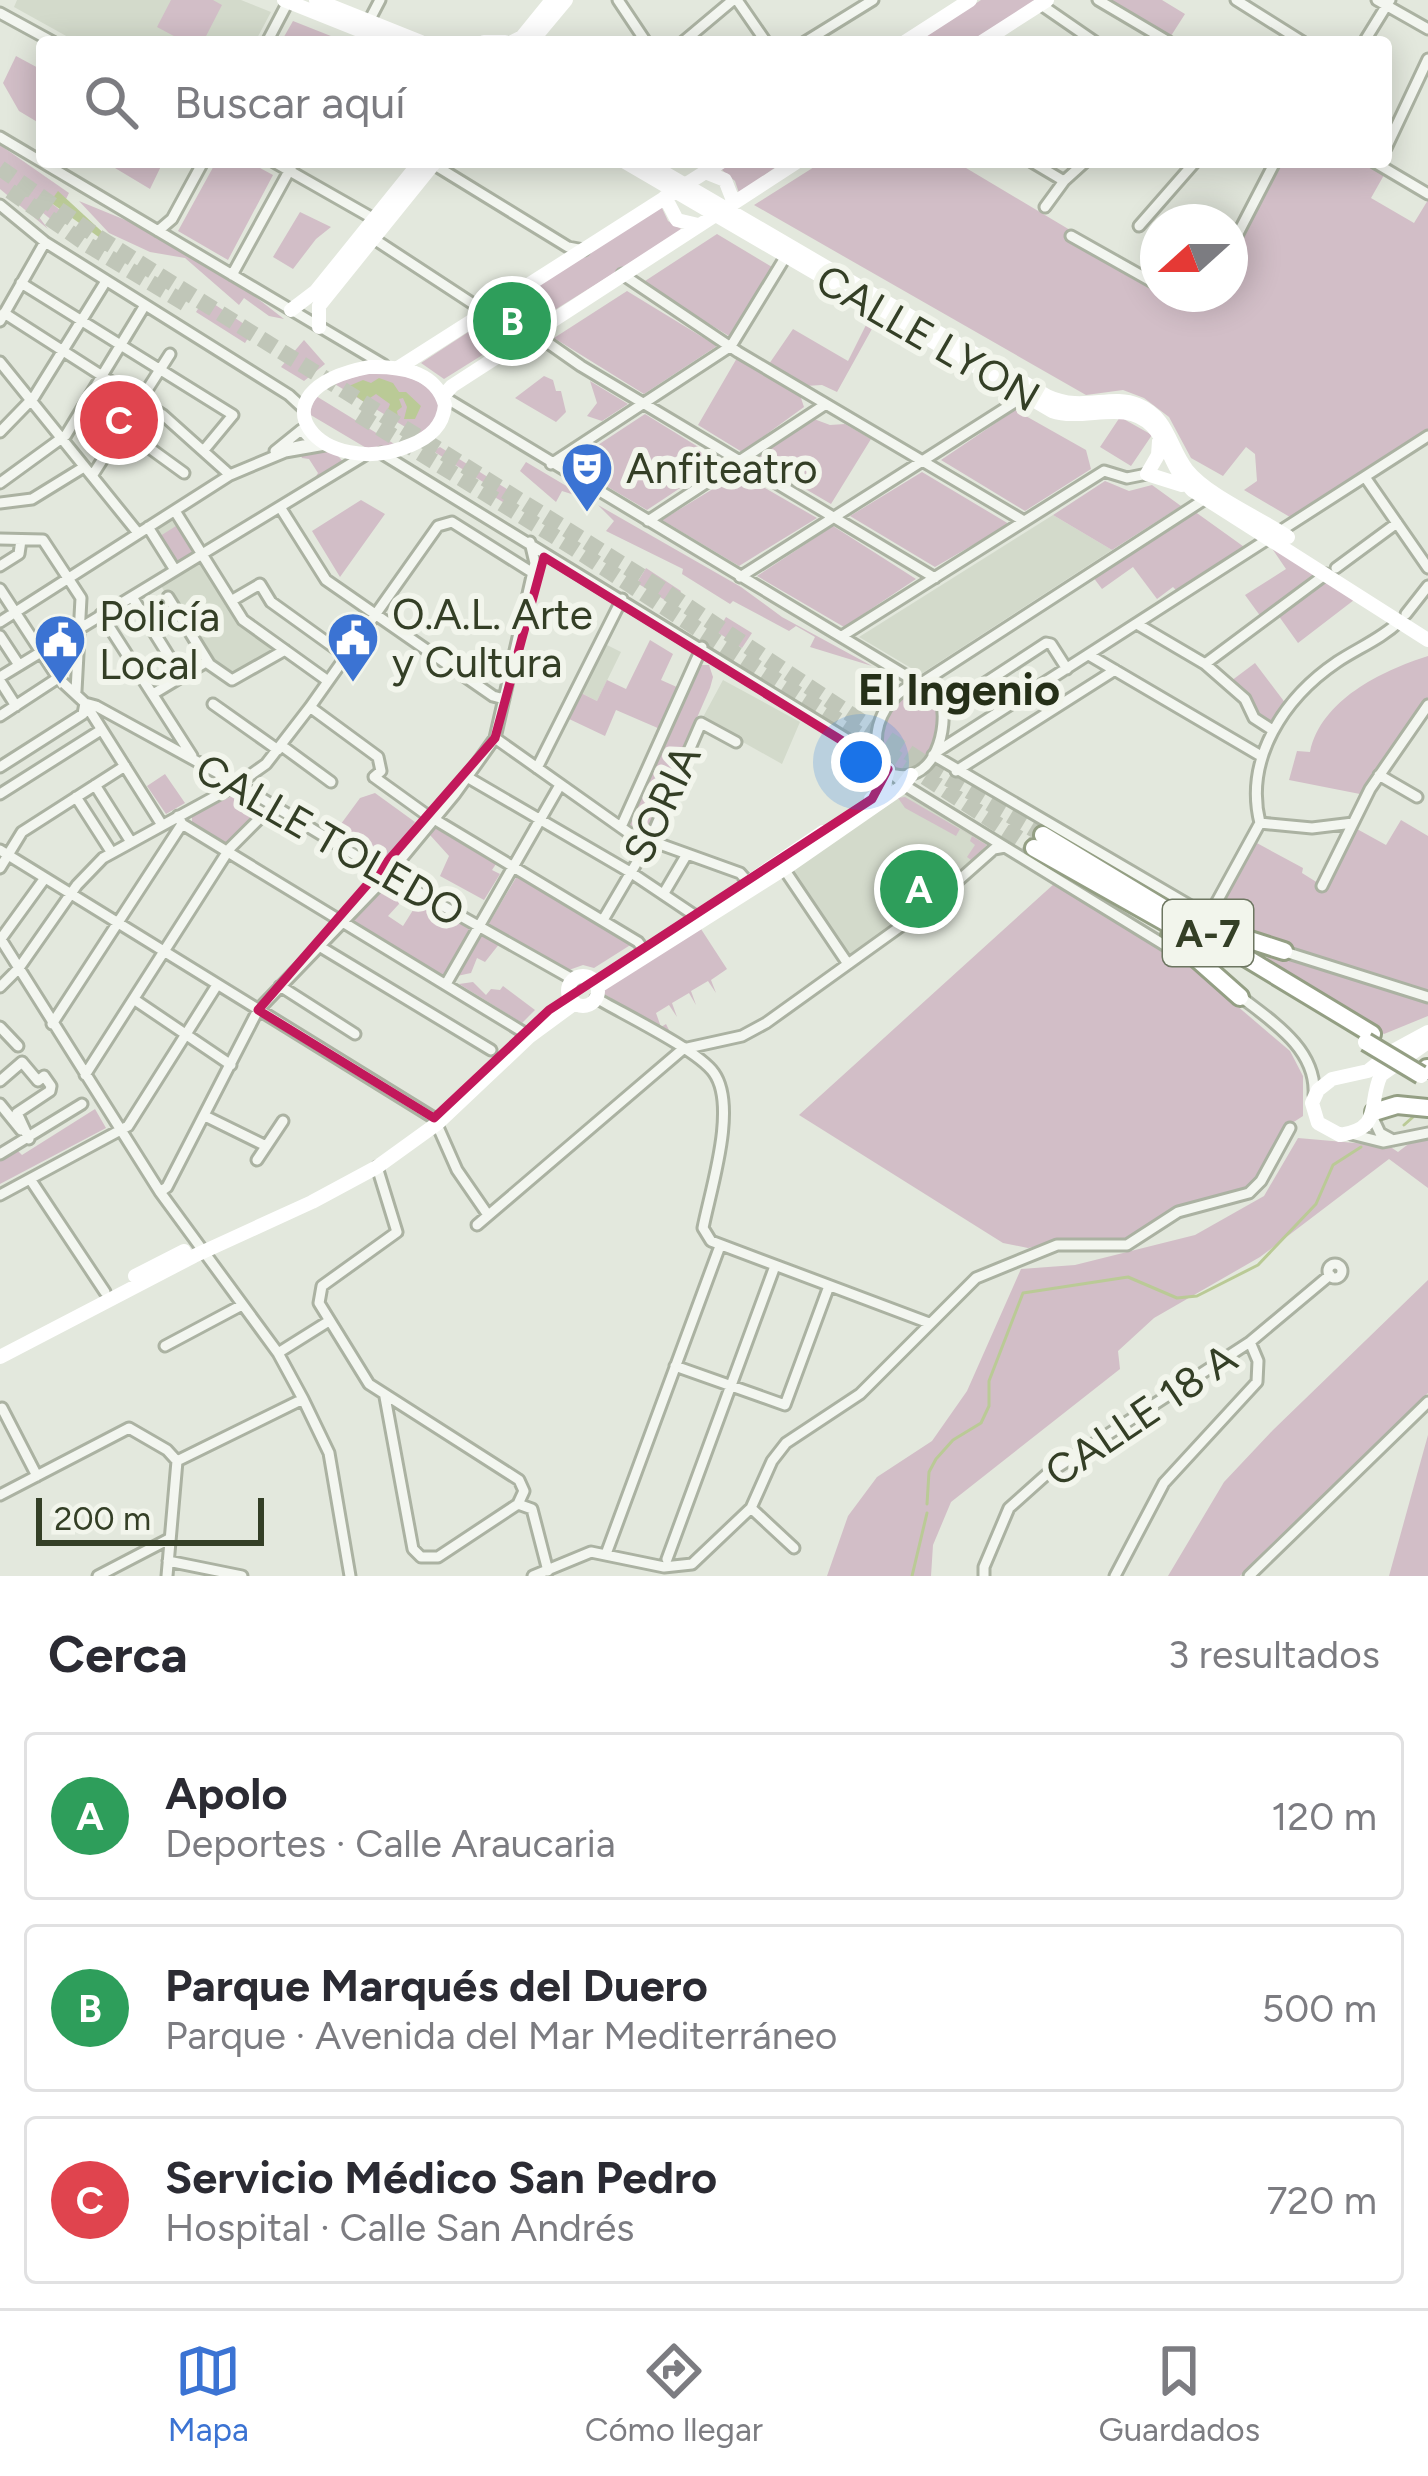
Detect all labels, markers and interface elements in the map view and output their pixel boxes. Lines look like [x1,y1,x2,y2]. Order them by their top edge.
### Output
search box [36,36,1392,168]
icon: search [78,69,144,135]
text: Buscar aquí [174,75,406,129]
north arrow [1140,204,1248,312]
street label: CALLE LYON [807,254,1049,422]
pin: B [473,276,551,366]
pin: C [80,375,158,465]
theatre icon: Anfiteatro [559,440,615,514]
place label: Anfiteatro [626,443,818,494]
place label: O.A.L. Arte y Cultura [392,589,593,688]
place label: Policía Local [99,591,220,690]
public building icon: O.A.L. Arte y Cultura [325,610,381,684]
public building icon: Policía Local [32,612,88,686]
district label: El Ingenio [858,662,1060,716]
your location [831,732,891,792]
street label: SORIA [613,736,712,871]
street label: CALLE TOLEDO [187,743,473,937]
pin: A [880,844,958,934]
road number: A-7 [1163,900,1253,966]
street label: CALLE 18 A [1036,1332,1247,1498]
scale bar [36,1492,264,1545]
text: 200 m [54,1499,151,1538]
text: Cerca [48,1624,188,1685]
text: 3 resultados [1168,1631,1380,1678]
text: Apolo [165,1766,288,1820]
text: A [76,1793,104,1840]
text: 120 m [1271,1793,1377,1840]
text: Deportes · Calle Araucaria [165,1820,616,1867]
text: Parque Marqués del Duero [165,1958,708,2012]
text: B [78,1985,102,2032]
text: 500 m [1262,1985,1377,2032]
text: Parque · Avenida del Mar Mediterráneo [165,2012,837,2059]
text: Servicio Médico San Pedro [165,2150,717,2204]
text: C [76,2177,104,2224]
text: 720 m [1266,2177,1377,2224]
text: Hospital · Calle San Andrés [165,2204,635,2251]
tab: Mapa [168,2338,249,2449]
tab: Cómo llegar [585,2338,763,2449]
tab: Guardados [1099,2338,1260,2449]

